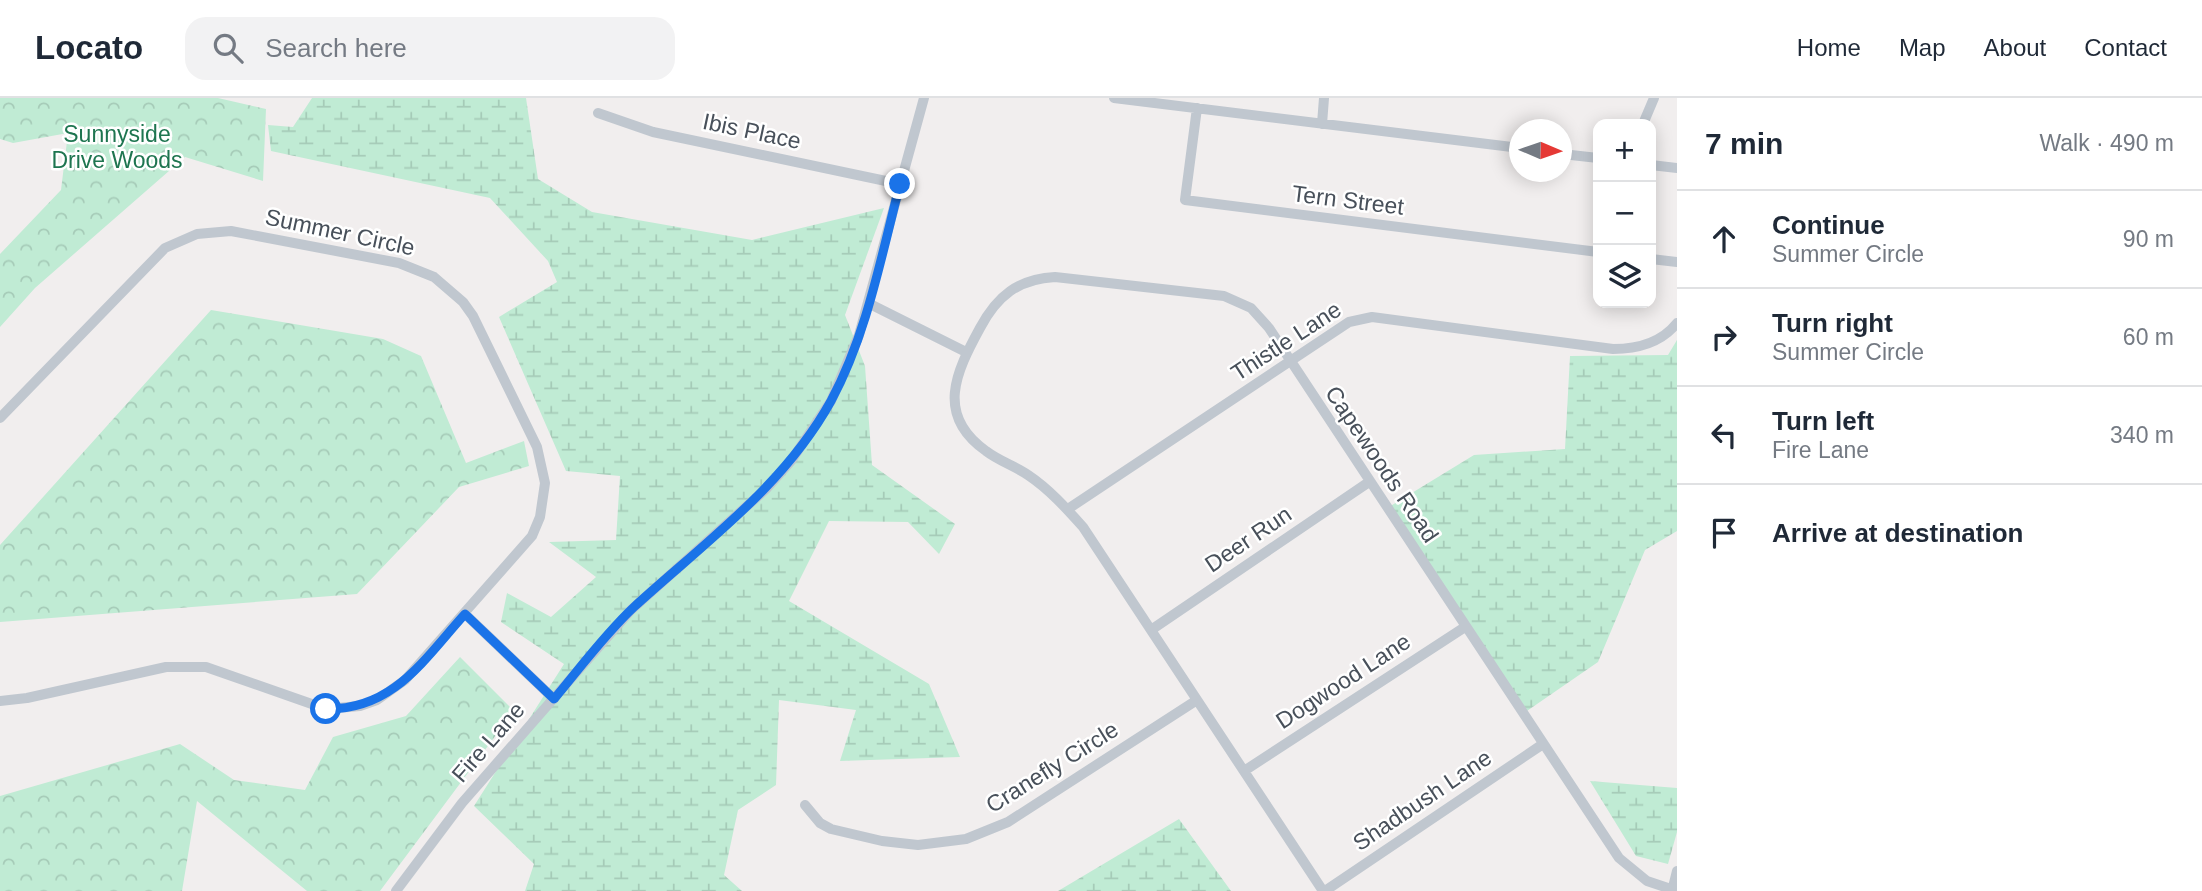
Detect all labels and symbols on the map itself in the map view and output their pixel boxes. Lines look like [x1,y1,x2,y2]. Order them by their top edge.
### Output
street label: Ibis Place [701,108,803,154]
north arrow [1509,119,1572,182]
park label: Sunnyside Drive Woods [51,121,183,173]
route end [884,168,915,199]
street label: Tern Street [1291,180,1406,220]
street label: Summer Circle [263,203,417,261]
street label: Thistle Lane [1226,296,1346,386]
street label: Capewoods Road [1320,381,1444,547]
street label: Deer Run [1200,501,1296,577]
street label: Dogwood Lane [1271,628,1415,734]
route start [310,693,341,724]
street label: Fire Lane [446,697,530,787]
street label: Cranefly Circle [981,716,1123,818]
street label: Shadbush Lane [1348,744,1496,856]

